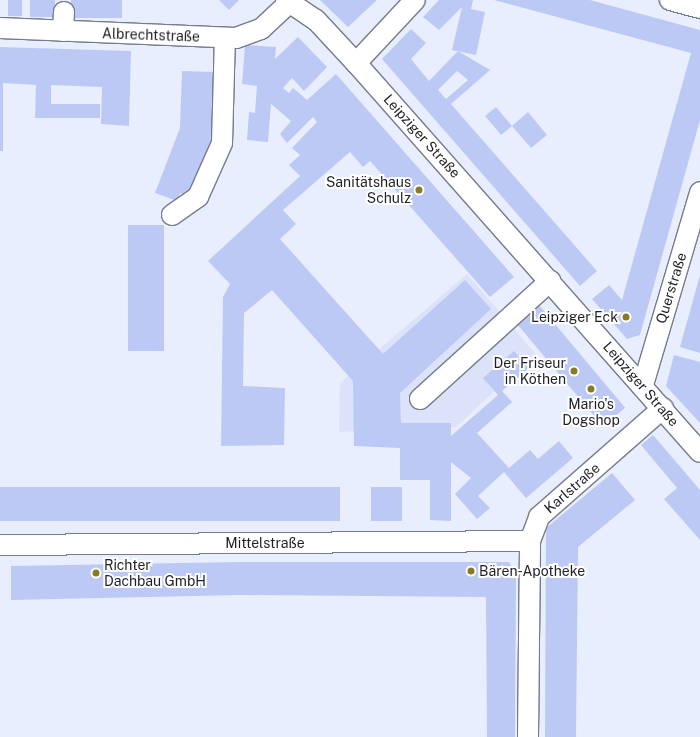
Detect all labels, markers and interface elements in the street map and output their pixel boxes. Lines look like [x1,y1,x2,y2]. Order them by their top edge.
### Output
street label: Albrechtstraße [102,25,200,45]
street label: Leipziger Straße [380,91,464,181]
place label: Sanitätshaus Schulz [326,174,411,206]
marker: Sanitätshaus Schulz [414,185,424,195]
street label: Querstraße [652,250,690,326]
place label: Leipziger Eck [531,309,618,325]
marker: Leipziger Eck [621,312,631,322]
street label: Leipziger Straße [600,338,682,430]
place label: Der Friseur in Köthen [494,355,566,388]
marker: Der Friseur in Köthen [569,366,579,376]
marker: Mario's Dogshop [586,384,596,394]
place label: Mario's Dogshop [562,396,620,428]
street label: Karlstraße [541,459,603,517]
street label: Mittelstraße [225,535,305,551]
place label: Richter Dachbau GmbH [104,557,206,590]
place label: Bären-Apotheke [479,563,585,579]
marker: Bären-Apotheke [466,566,476,576]
marker: Richter Dachbau GmbH [91,568,101,578]

